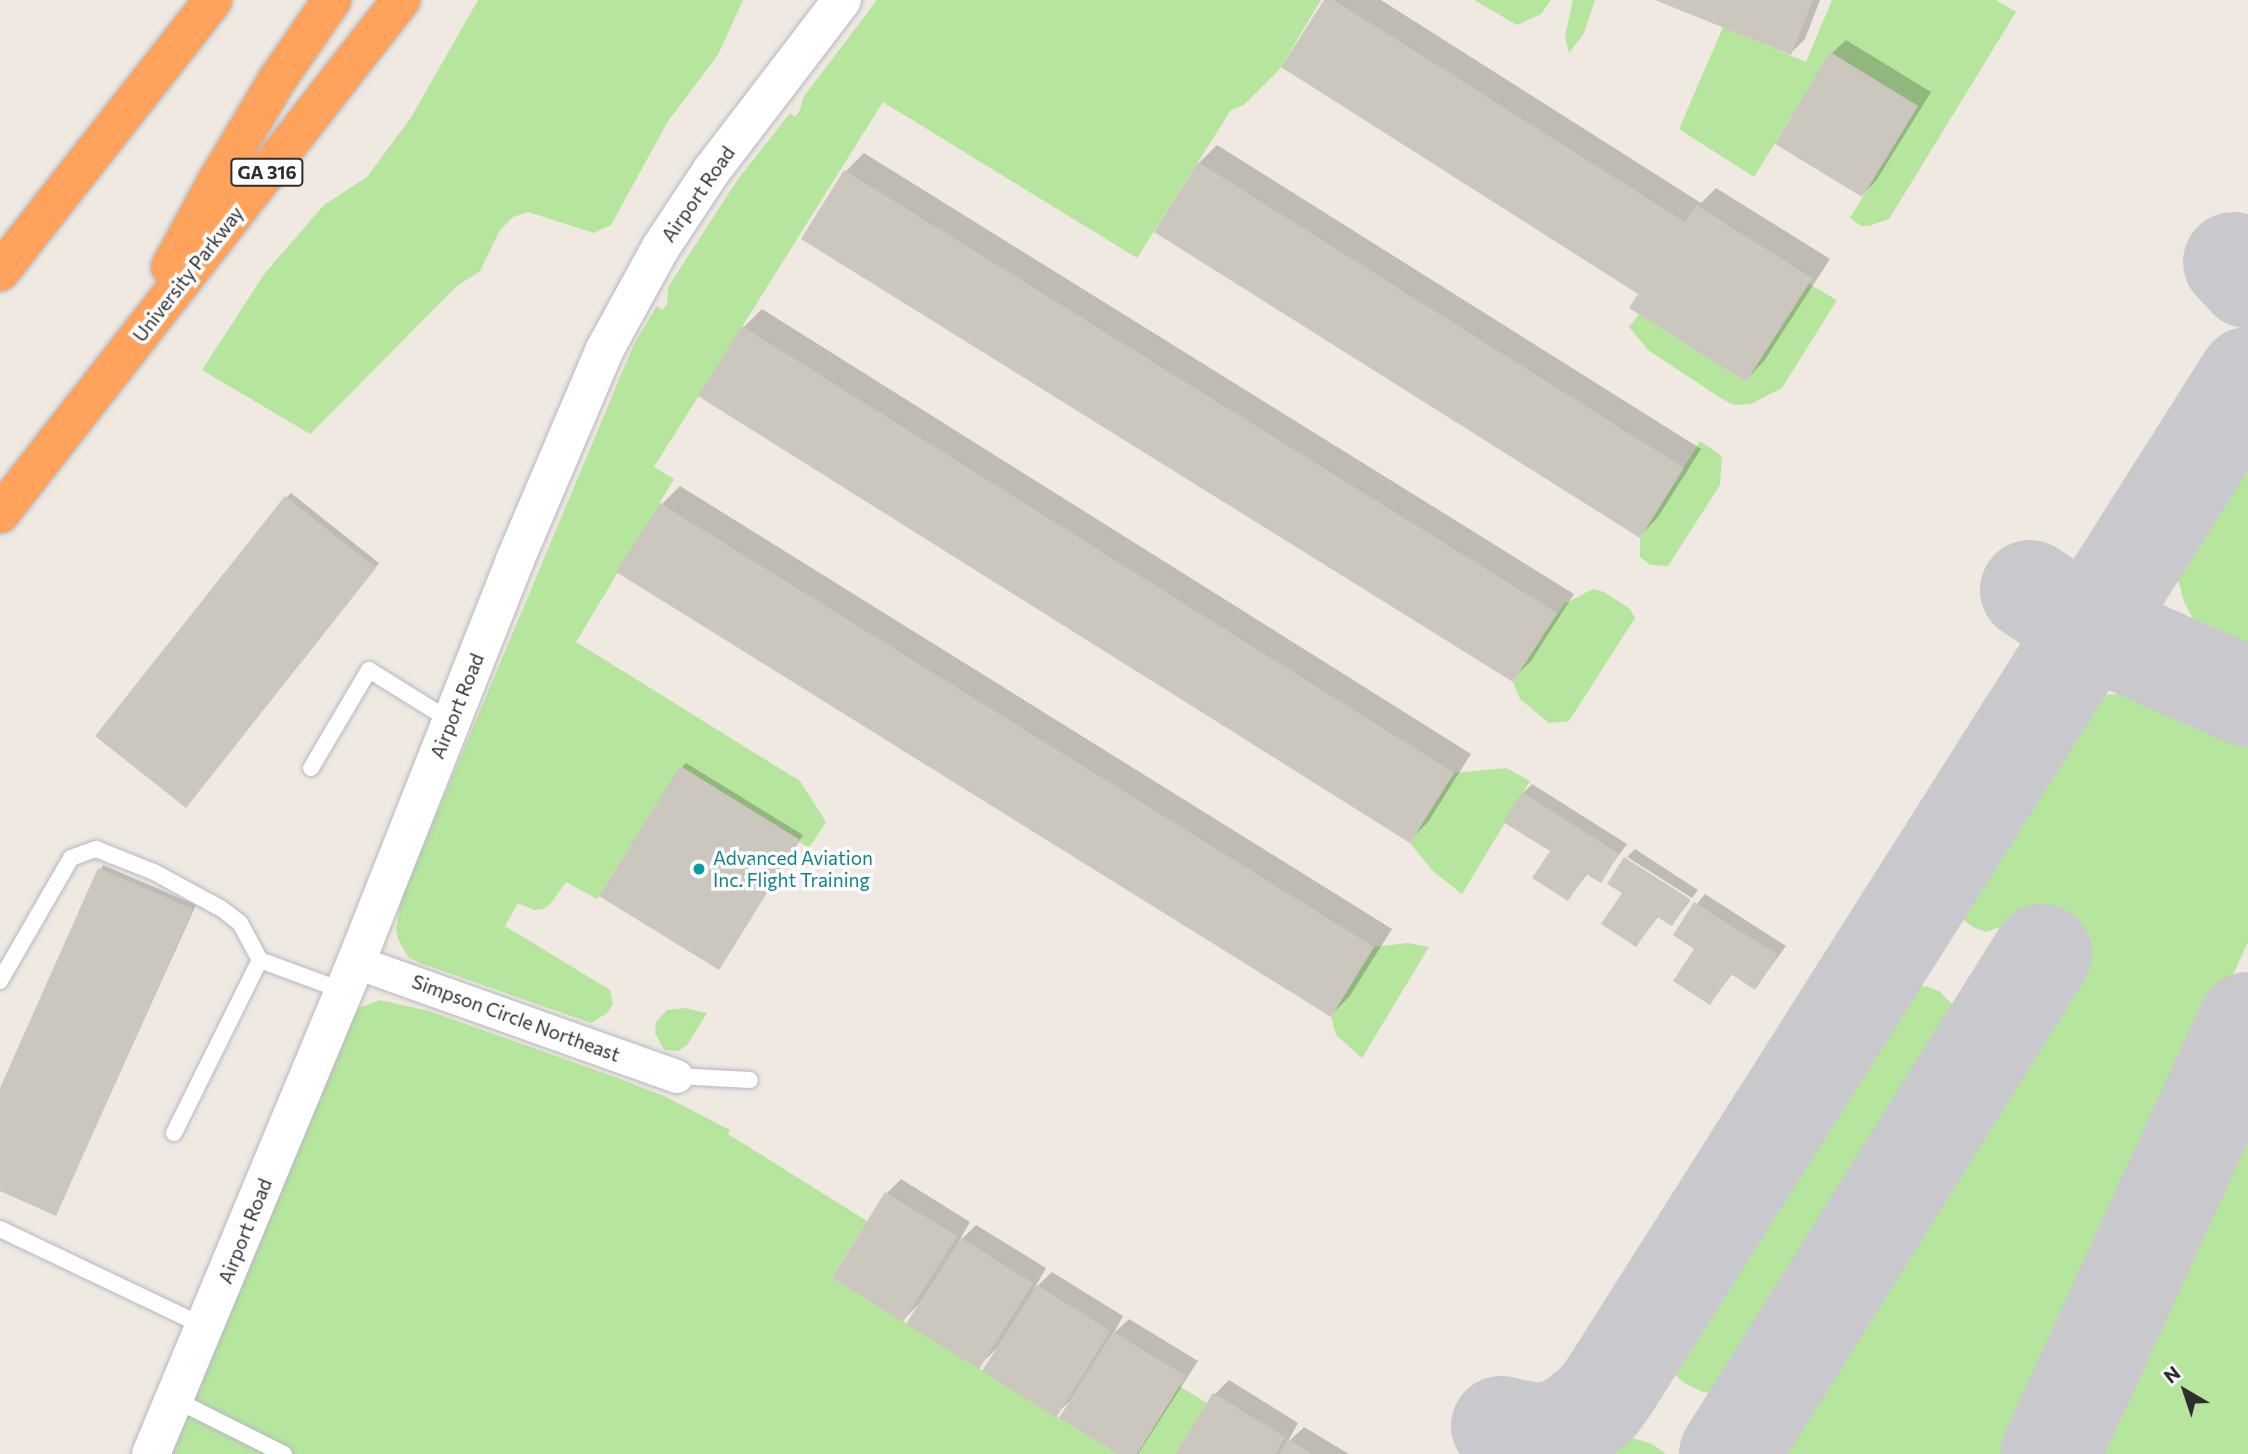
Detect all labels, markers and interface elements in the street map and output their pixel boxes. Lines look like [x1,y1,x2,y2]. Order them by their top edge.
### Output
street label: Airport Road [657,142,739,246]
road number: GA 316 [230,158,304,187]
street label: University Parkway [128,202,248,346]
street label: Airport Road [426,650,488,762]
place label: Advanced Aviation Inc. Flight Training [713,847,873,891]
marker: Advanced Aviation Inc. Flight Training [691,861,707,877]
street label: Simpson Circle Northeast [409,970,623,1066]
street label: Airport Road [214,1175,276,1287]
north arrow [2150,1356,2220,1426]
text: N [2159,1361,2184,1388]

